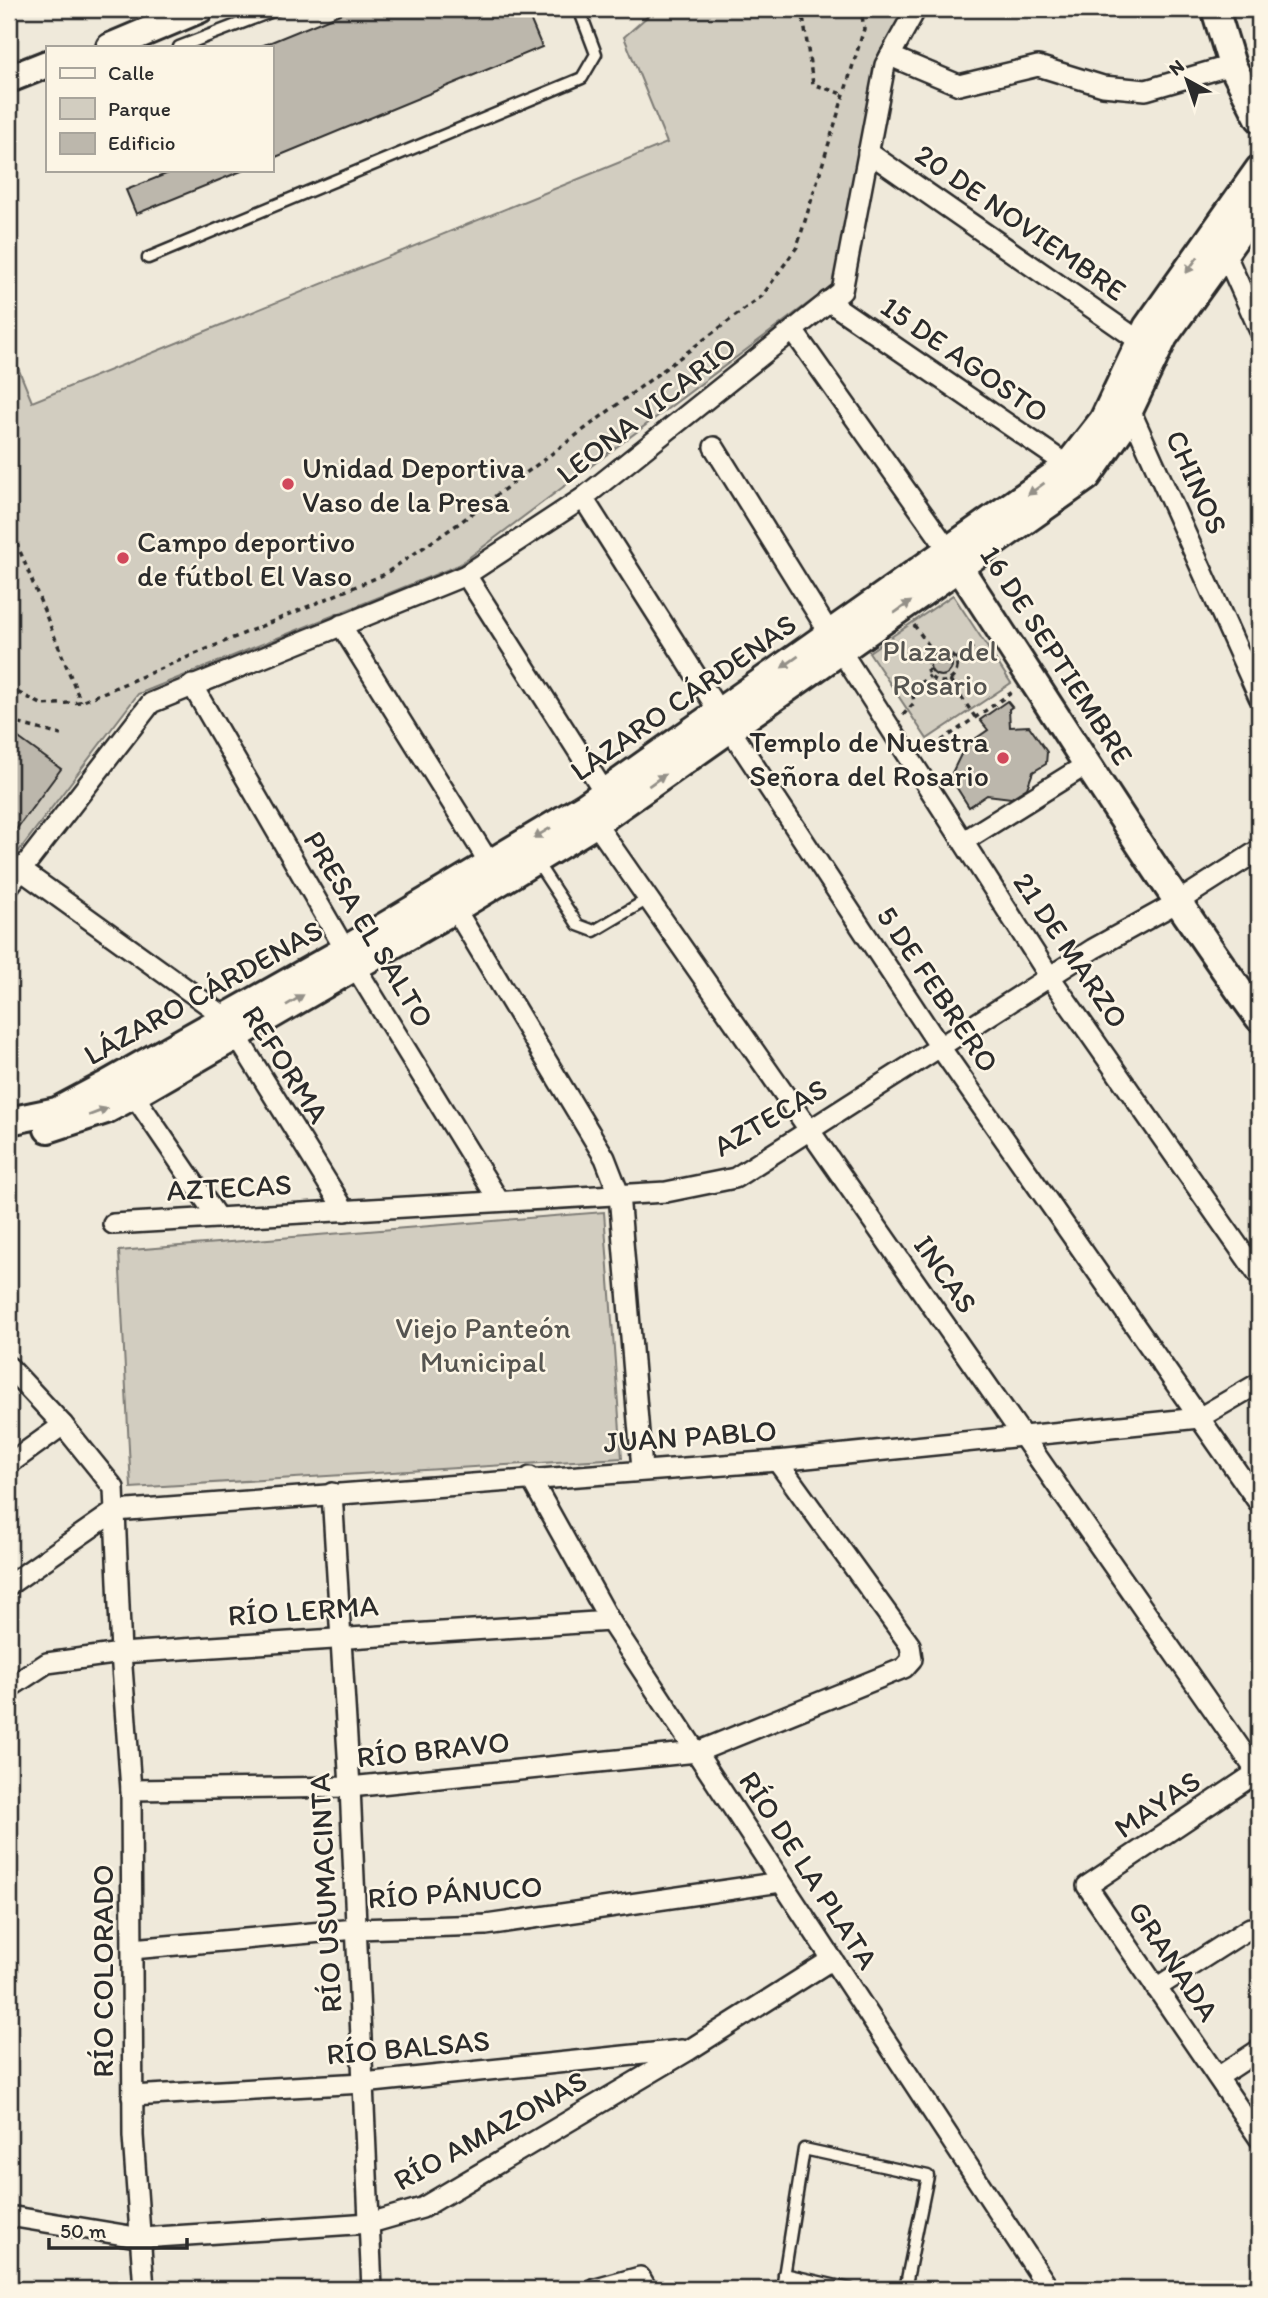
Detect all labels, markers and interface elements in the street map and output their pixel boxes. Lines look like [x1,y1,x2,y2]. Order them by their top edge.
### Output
legend [46,46,273,172]
north arrow [1152,46,1222,116]
text: N [1164,54,1189,80]
text: Calle [108,60,154,85]
text: Parque [108,96,171,121]
text: Edificio [108,130,176,155]
street label: 20 DE NOVIEMBRE [908,135,1134,309]
one-way arrow [1185,256,1199,274]
street label: 15 DE AGOSTO [874,288,1056,430]
street label: LEONA VICARIO [549,328,743,492]
street label: CHINOS [1158,424,1236,540]
place label: Unidad Deportiva Vaso de la Presa [302,449,526,520]
marker: Unidad Deportiva Vaso de la Presa [280,476,296,492]
one-way arrow [1027,482,1045,496]
place label: Campo deportivo de fútbol El Vaso [137,523,355,594]
street label: 16 DE SEPTIEMBRE [972,538,1142,772]
marker: Campo deportivo de fútbol El Vaso [115,550,131,566]
one-way arrow [894,600,912,614]
street label: LÁZARO CÁRDENAS [563,605,803,789]
park label: Plaza del Rosario [882,632,998,703]
one-way arrow [780,655,799,668]
place label: Templo de Nuestra Señora del Rosario [749,723,989,794]
marker: Templo de Nuestra Señora del Rosario [995,750,1011,766]
one-way arrow [648,773,666,787]
street label: PRESA EL SALTO [296,824,442,1034]
one-way arrow [532,827,551,839]
street label: 21 DE MARZO [1005,865,1137,1035]
street label: 5 DE FEBRERO [869,899,1007,1079]
street label: LÁZARO CÁRDENAS [77,911,329,1073]
one-way arrow [286,994,305,1006]
street label: REFORMA [234,998,338,1130]
street label: AZTECAS [707,1070,833,1164]
one-way arrow [87,1107,108,1118]
street label: AZTECAS [165,1165,293,1209]
street label: INCAS [906,1228,986,1320]
park label: Viejo Panteón Municipal [395,1309,571,1380]
street label: JUAN PABLO [602,1411,778,1461]
street label: RÍO LERMA [226,1586,380,1634]
street label: RÍO BRAVO [355,1723,511,1775]
street label: MAYAS [1107,1762,1207,1846]
street label: RÍO DE LA PLATA [731,1764,887,1976]
street label: RÍO USUMACINTA [300,1772,350,2014]
street label: RÍO COLORADO [84,1864,121,2078]
street label: RÍO PÁNUCO [366,1867,544,1917]
street label: GRANADA [1120,1894,1228,2028]
street label: RÍO BALSAS [325,2021,491,2073]
street label: RÍO AMAZONAS [387,2062,593,2198]
scale bar [49,2207,187,2251]
text: 50 m [60,2218,107,2243]

